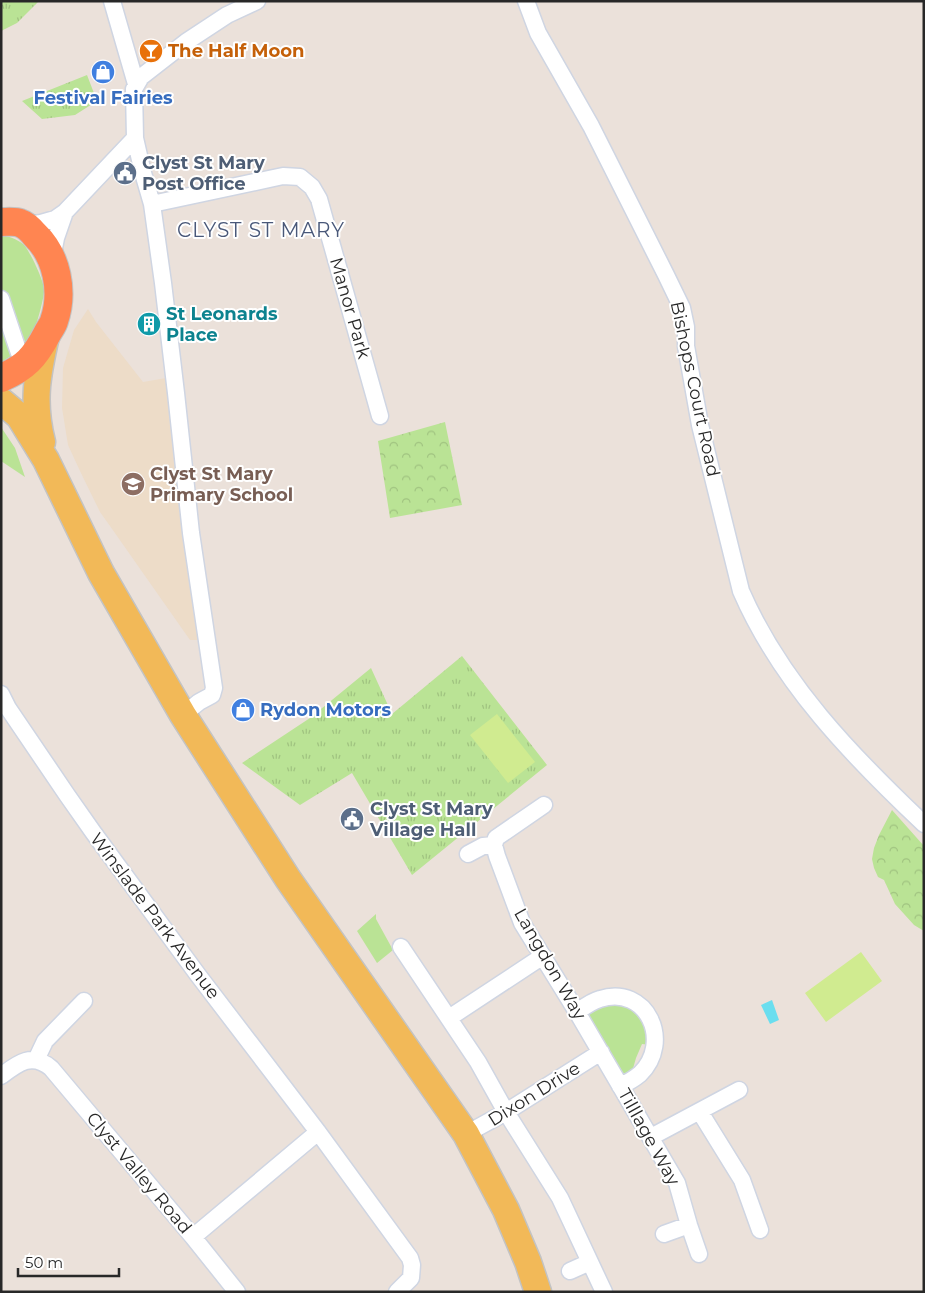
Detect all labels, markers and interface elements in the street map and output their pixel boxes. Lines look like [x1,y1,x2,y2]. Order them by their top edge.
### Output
bar icon: The Half Moon [138,38,164,64]
place label: The Half Moon [168,40,304,62]
shop icon: Festival Fairies [90,59,116,85]
place label: Festival Fairies [33,87,173,109]
place label: Clyst St Mary Post Office [142,152,265,195]
public building icon: Clyst St Mary Post Office [112,160,138,186]
district label: CLYST ST MARY [177,218,345,242]
street label: Manor Park [325,255,375,361]
street label: Bishops Court Road [666,299,724,479]
place label: St Leonards Place [166,303,278,346]
building icon: St Leonards Place [136,311,162,337]
place label: Clyst St Mary Primary School [150,463,293,506]
school or university icon: Clyst St Mary Primary School [120,471,146,497]
shop icon: Rydon Motors [230,697,256,723]
place label: Rydon Motors [260,699,392,721]
place label: Clyst St Mary Village Hall [369,798,493,841]
public building icon: Clyst St Mary Village Hall [339,806,365,832]
street label: Winslade Park Avenue [85,829,225,1004]
street label: Langdon Way [509,904,591,1024]
street label: Dixon Drive [484,1057,584,1131]
street label: Tilllage Way [613,1085,685,1189]
street label: Clyst Valley Road [82,1108,196,1238]
scale bar [18,1246,119,1278]
text: 50 m [25,1253,63,1272]

